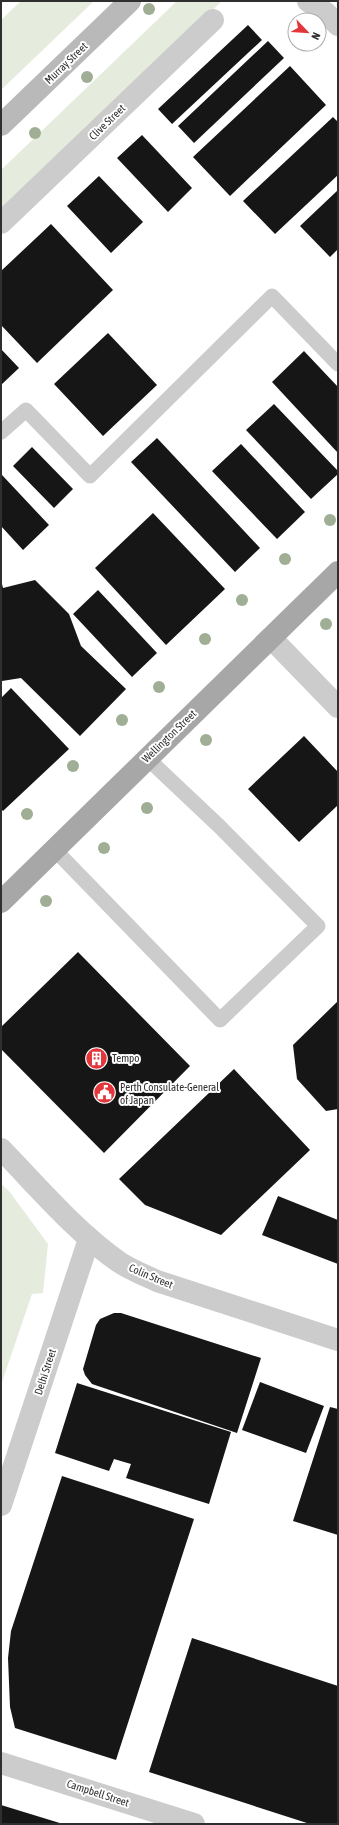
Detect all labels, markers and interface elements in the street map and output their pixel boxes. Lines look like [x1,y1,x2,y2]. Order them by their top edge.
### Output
north arrow [287,12,327,52]
text: N [309,31,323,42]
street label: Murray Street [42,40,90,86]
street label: Clive Street [86,102,128,142]
street label: Wellington Street [140,707,198,765]
building icon: Tempo [83,1045,109,1071]
place label: Tempo [112,1052,139,1064]
public building icon: Perth Consulate-General of Japan [91,1080,117,1106]
place label: Perth Consulate-General of Japan [120,1081,219,1106]
street label: Colin Street [127,1261,175,1291]
street label: Delhi Street [32,1348,58,1396]
street label: Campbell Street [65,1777,131,1809]

